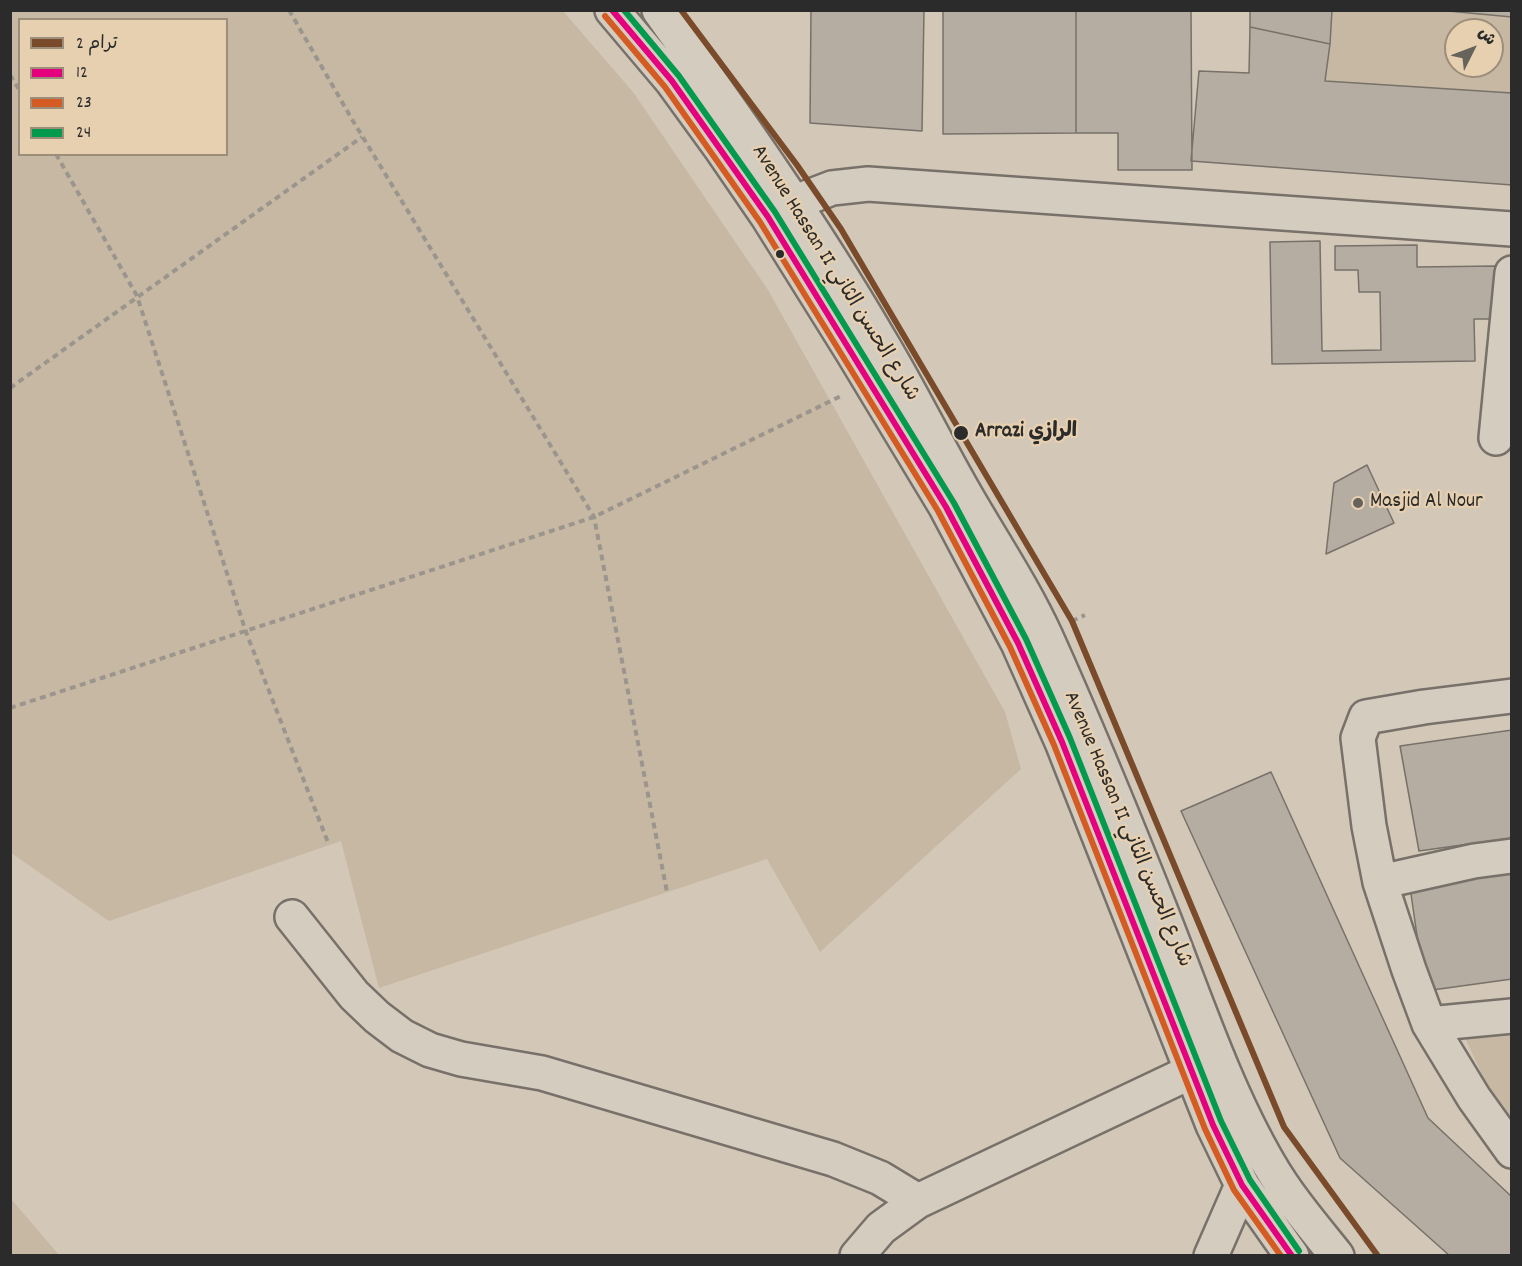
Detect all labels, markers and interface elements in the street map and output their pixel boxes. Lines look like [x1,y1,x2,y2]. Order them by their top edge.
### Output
legend [18,18,228,156]
north arrow [1444,18,1504,78]
text: ش [1472,23,1501,51]
text: ترام 2 [76,32,117,57]
text: 12 [76,61,88,86]
text: 23 [76,91,92,116]
text: 24 [76,121,91,146]
street label: Avenue Hassan II شارع الحسن الثاني [744,141,924,407]
unlabelled marker [774,248,786,260]
place label: Arrazi الرازي [975,420,1077,446]
marker: Arrazi الرازي [952,424,970,442]
place label: Masjid Al Nour [1370,490,1483,516]
marker: Masjid Al Nour [1351,496,1365,510]
street label: Avenue Hassan II شارع الحسن الثاني [1056,688,1196,972]

